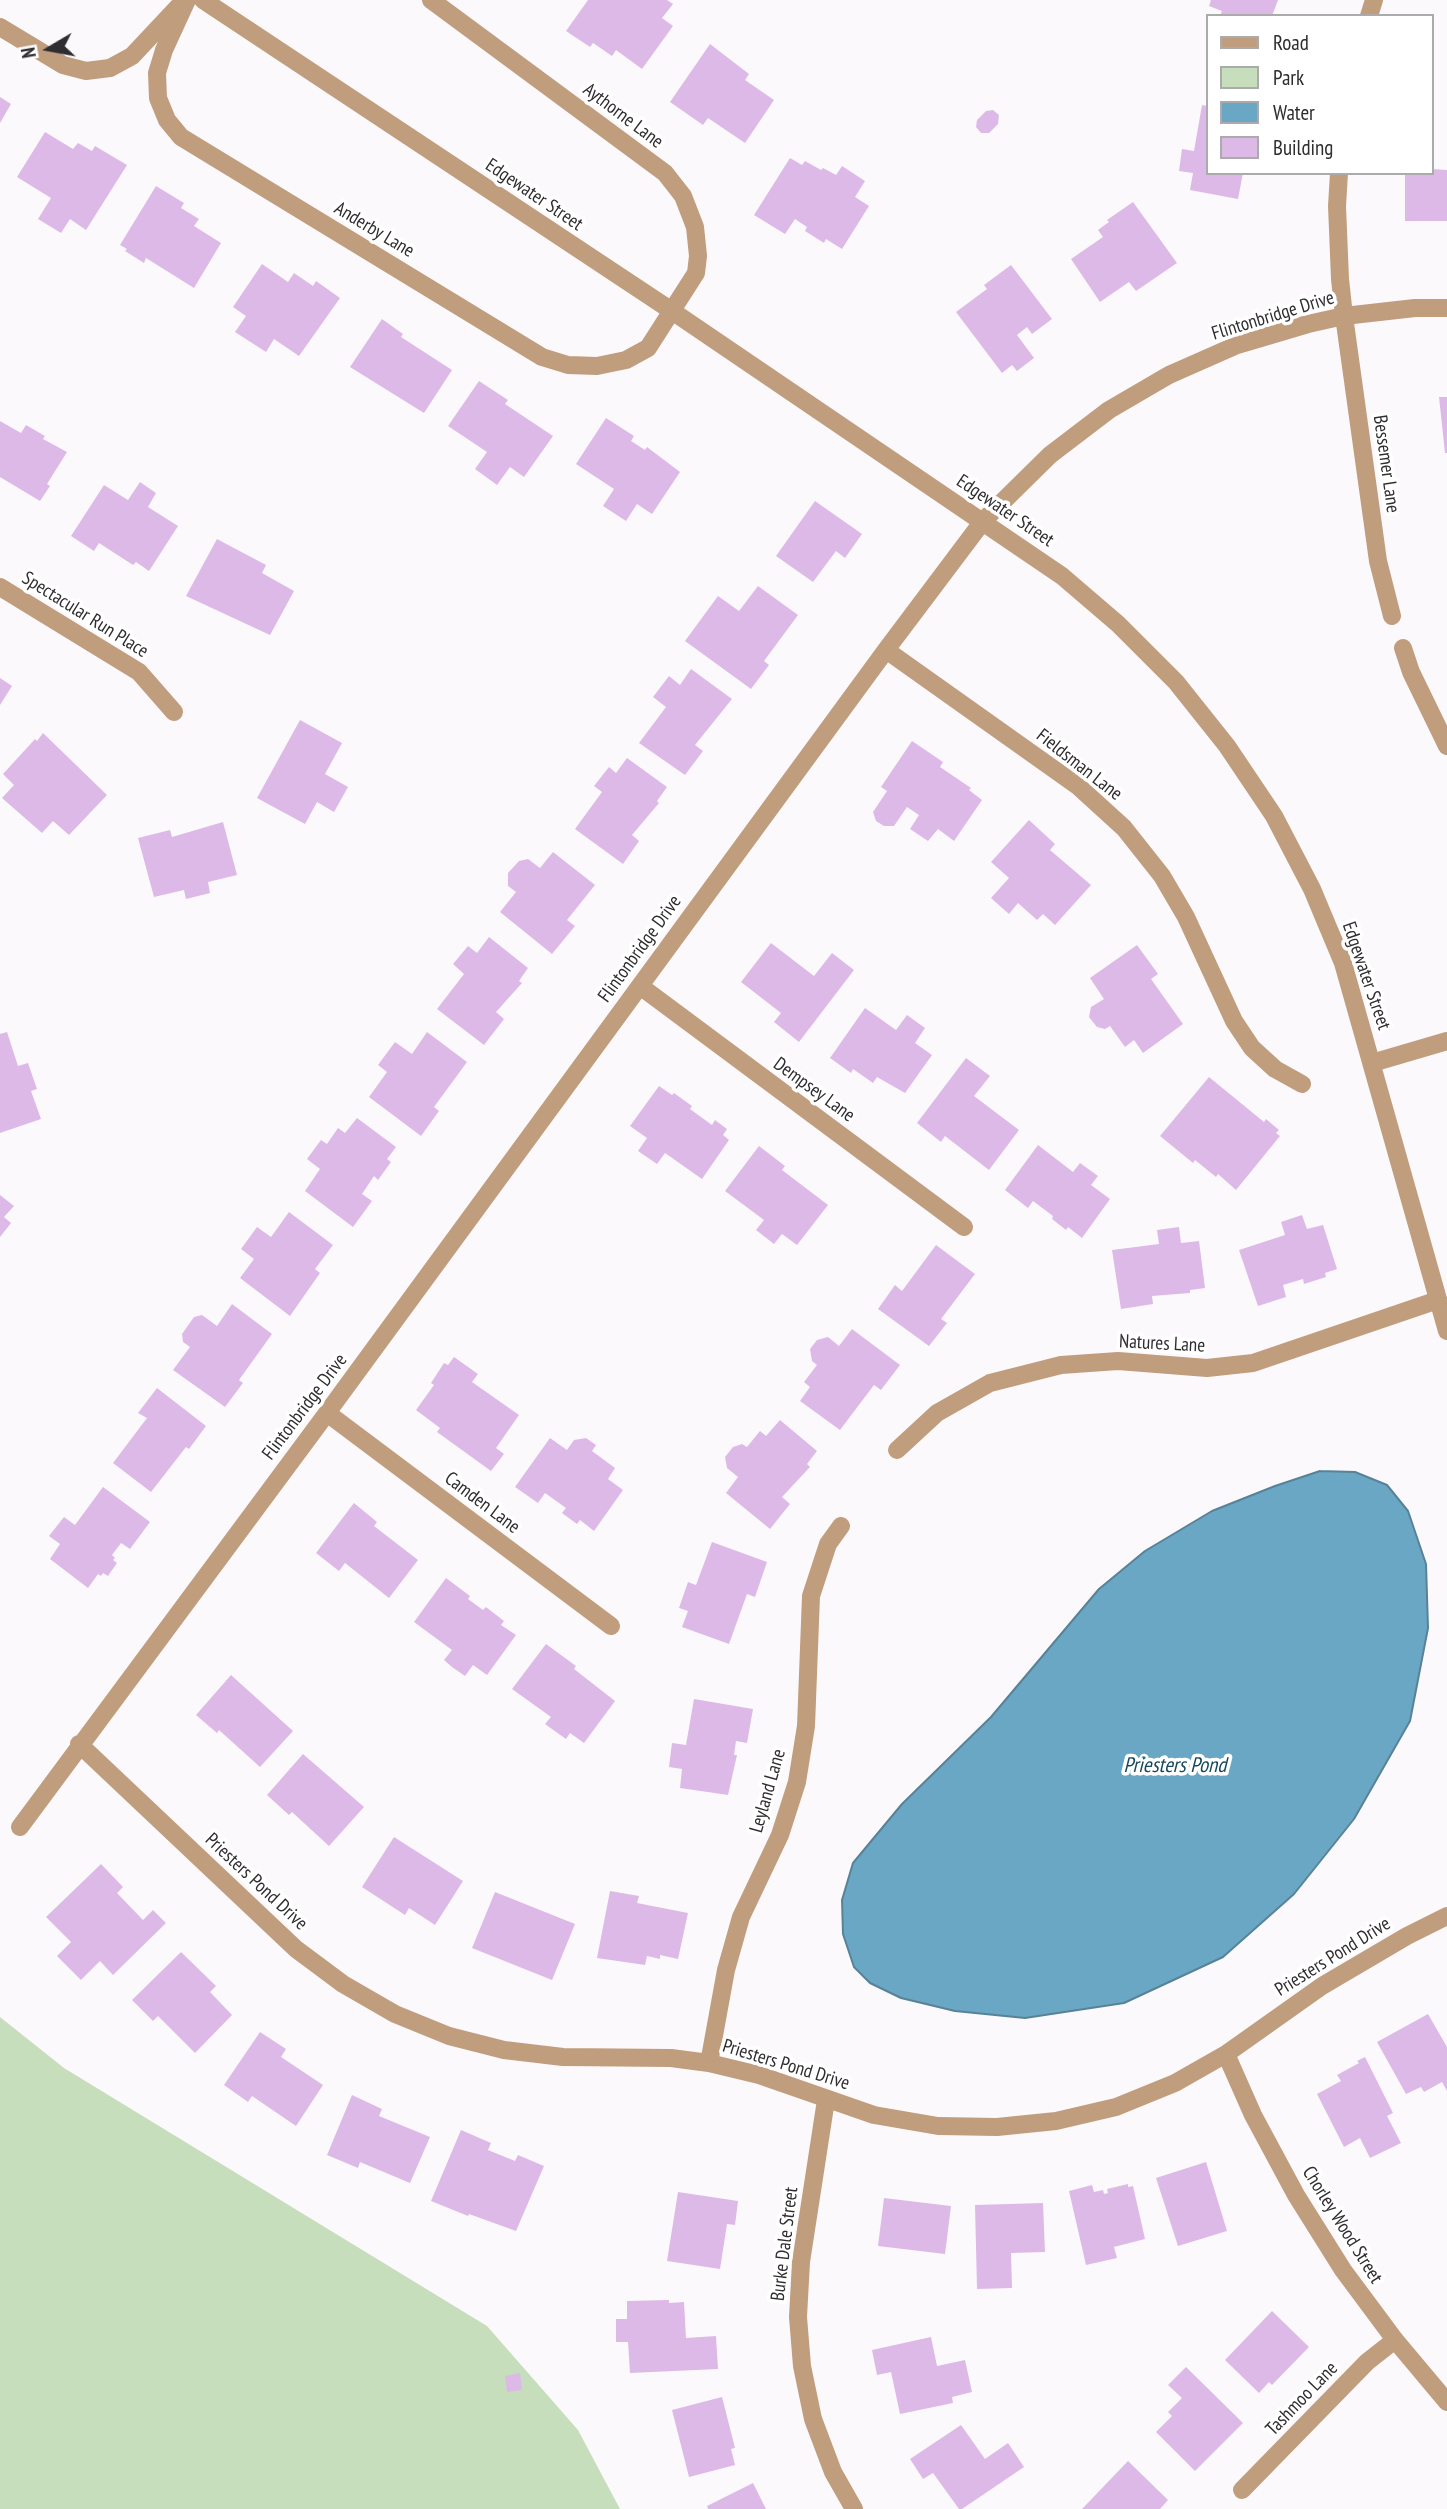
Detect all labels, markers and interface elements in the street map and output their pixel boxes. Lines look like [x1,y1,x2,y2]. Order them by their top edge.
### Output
north arrow [14,14,84,84]
legend [1206,14,1433,175]
text: Road [1273,29,1309,56]
text: N [16,46,41,60]
text: Park [1273,64,1304,91]
street label: Aythorne Lane [579,79,667,153]
text: Water [1273,99,1315,126]
text: Building [1273,134,1333,161]
street label: Edgewater Street [481,154,587,236]
street label: Anderby Lane [330,197,418,263]
street label: Flintonbridge Drive [1209,287,1337,345]
street label: Bessemer Lane [1368,414,1404,514]
street label: Edgewater Street [952,470,1058,552]
street label: Spectacular Run Place [18,567,152,663]
street label: Fieldsman Lane [1032,724,1126,806]
street label: Flintonbridge Drive [594,891,686,1007]
street label: Edgewater Street [1337,919,1395,1033]
street label: Dempsey Lane [769,1053,859,1127]
street label: Natures Lane [1118,1330,1206,1358]
street label: Flintonbridge Drive [258,1350,352,1464]
street label: Camden Lane [440,1467,524,1539]
street label: Leyland Lane [745,1747,791,1835]
water label: Priesters Pond [1124,1753,1226,1779]
street label: Priesters Pond Drive [200,1829,312,1935]
street label: Priesters Pond Drive [1271,1912,1395,2002]
street label: Priesters Pond Drive [720,2035,852,2095]
street label: Chorley Wood Street [1297,2162,1387,2288]
street label: Burke Dale Street [767,2186,803,2302]
street label: Tashmoo Lane [1261,2357,1343,2441]

